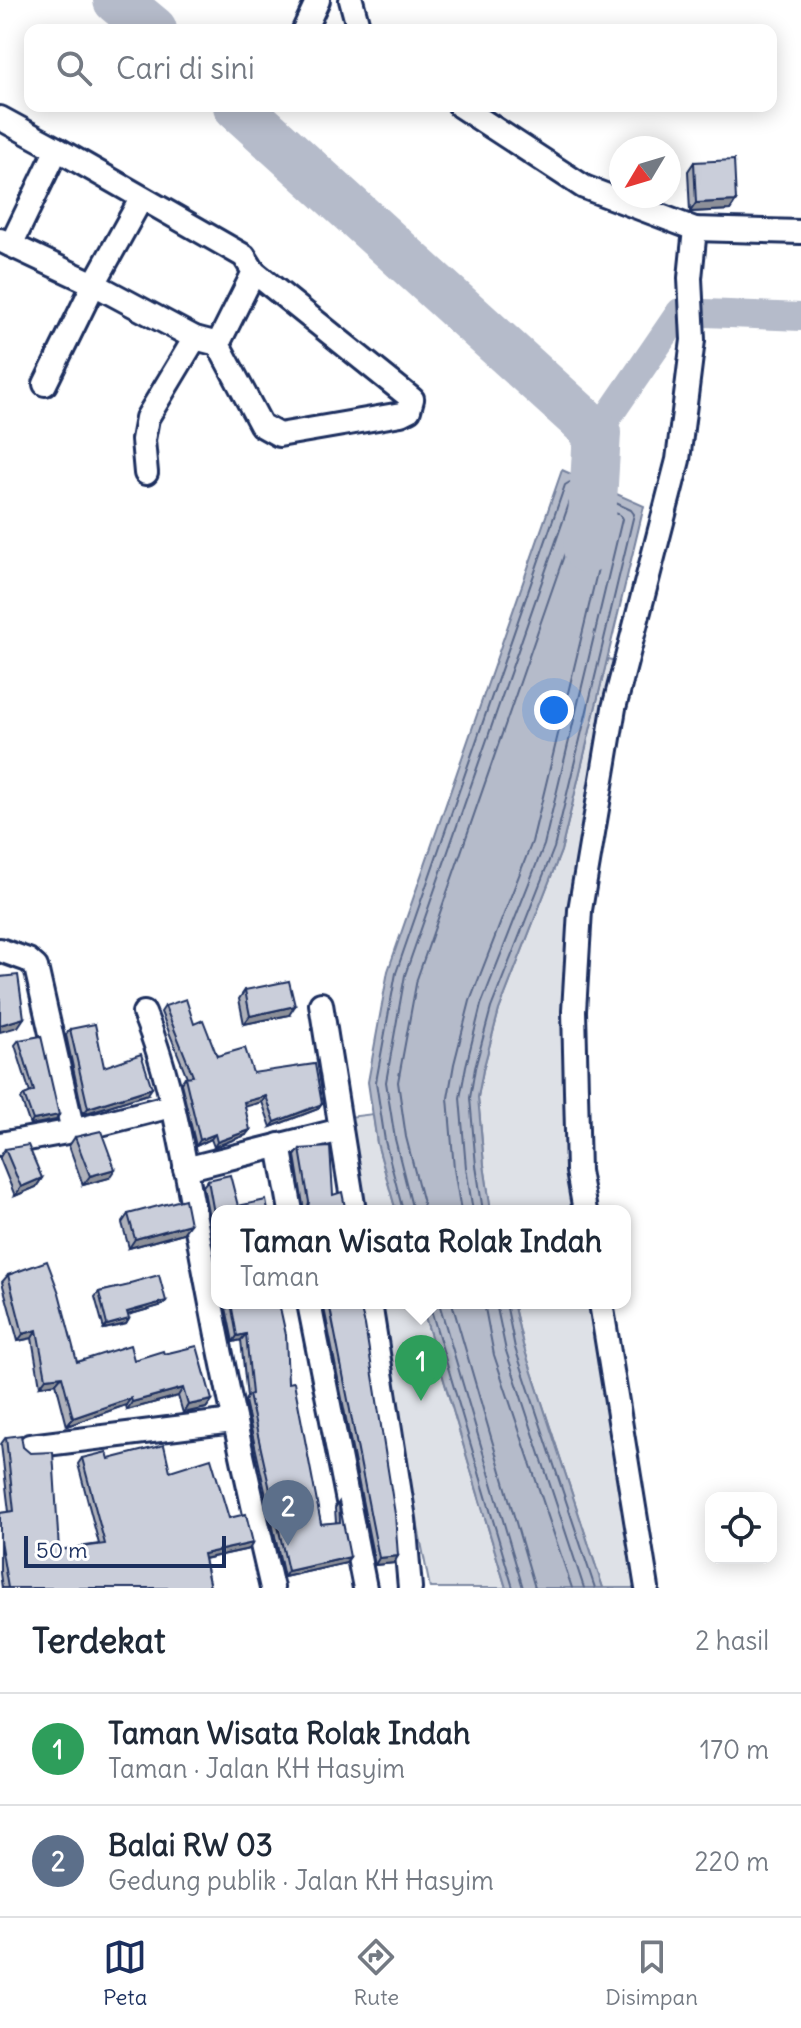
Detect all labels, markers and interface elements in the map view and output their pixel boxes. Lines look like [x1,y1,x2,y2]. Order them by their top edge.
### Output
search box [24,24,777,112]
icon: search [52,46,96,90]
text: Cari di sini [116,49,255,87]
north arrow [609,136,681,208]
your location [534,690,574,730]
popup [211,1205,631,1309]
text: Taman Wisata Rolak Indah [240,1222,602,1260]
text: Taman [240,1260,319,1293]
pin: 1 [395,1335,447,1401]
pin: 2 [262,1480,314,1546]
map controls [705,1492,777,1564]
button: locate [705,1492,777,1564]
scale bar [24,1532,226,1568]
text: 50 m [36,1536,88,1564]
text: Terdekat [32,1619,165,1662]
text: 2 hasil [695,1624,769,1657]
text: Taman Wisata Rolak Indah [108,1714,470,1752]
text: 1 [53,1733,63,1766]
text: 170 m [700,1733,769,1766]
text: Taman · Jalan KH Hasyim [108,1752,405,1785]
text: Balai RW 03 [108,1826,273,1864]
text: 2 [51,1845,65,1878]
text: 220 m [694,1845,769,1878]
text: Gedung publik · Jalan KH Hasyim [108,1864,494,1897]
tab: Peta [103,1935,147,2011]
tab: Rute [353,1935,399,2011]
tab: Disimpan [605,1935,698,2011]

